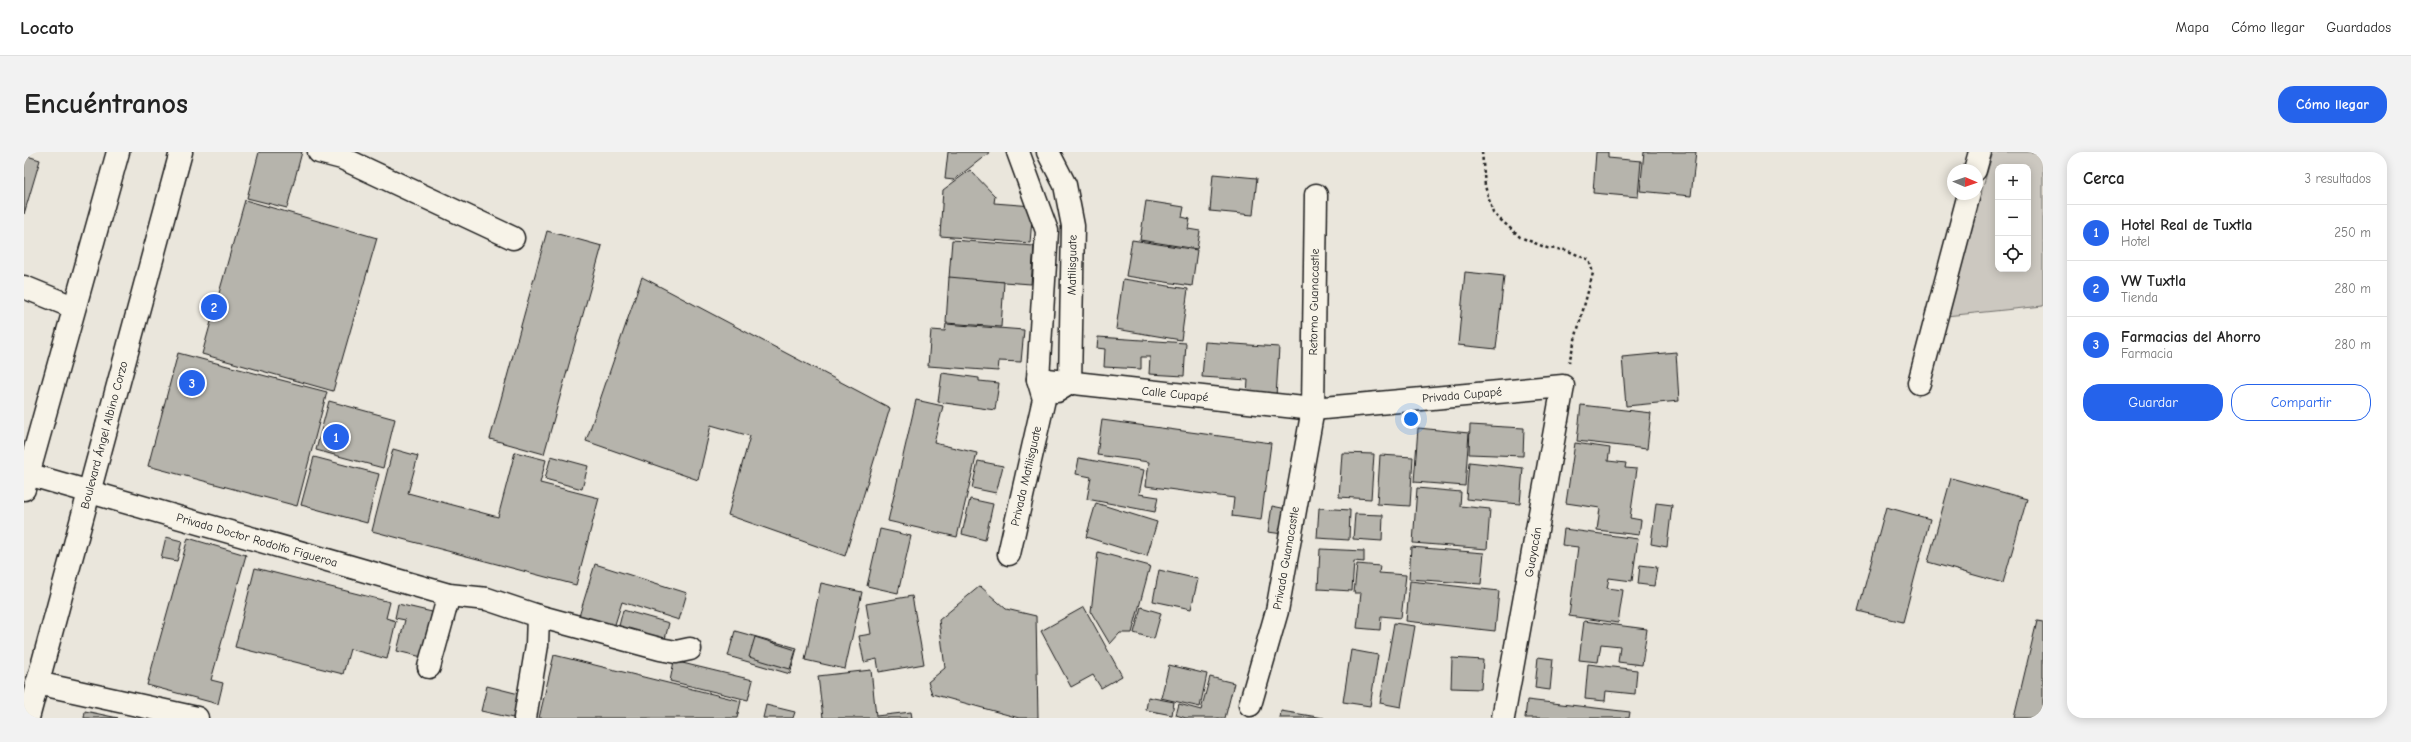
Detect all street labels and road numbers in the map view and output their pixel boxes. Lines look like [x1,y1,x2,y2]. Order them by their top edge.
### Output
street label: Matilisguate [1064,235,1080,295]
street label: Retorno Guanacastle [1306,248,1322,356]
street label: Boulevard Ángel Albino Corzo [78,360,130,510]
street label: Calle Cupapé [1141,384,1209,404]
street label: Privada Cupapé [1421,385,1503,405]
street label: Privada Matilisguate [1008,425,1044,527]
street label: Privada Guanacastle [1270,505,1302,611]
street label: Privada Doctor Rodolfo Figueroa [175,510,339,570]
street label: Guayacán [1522,526,1544,578]

